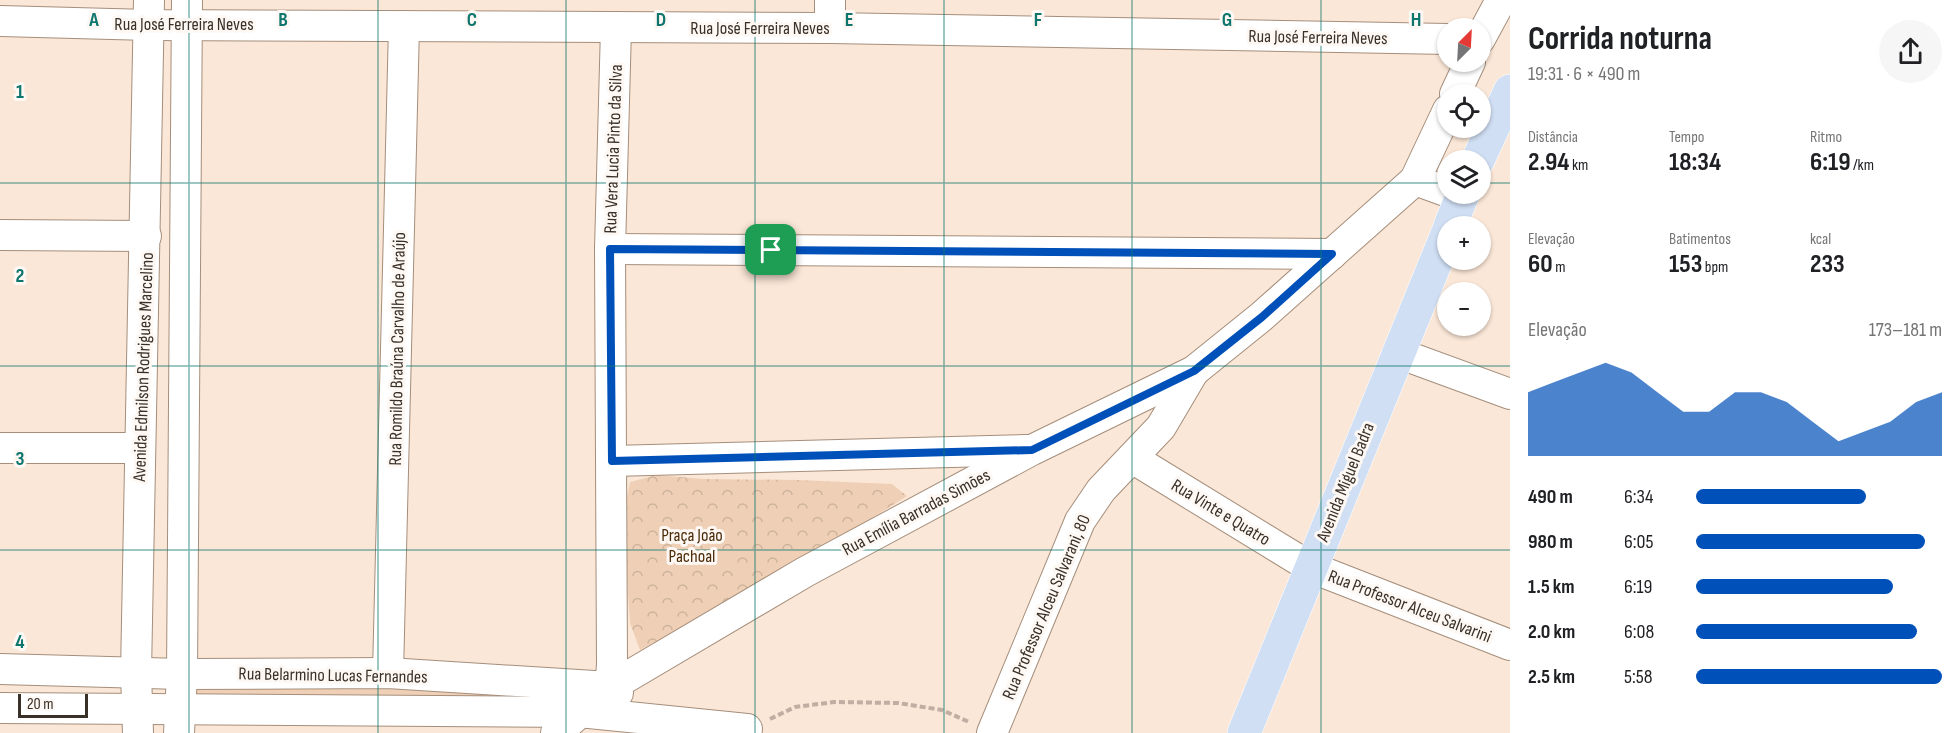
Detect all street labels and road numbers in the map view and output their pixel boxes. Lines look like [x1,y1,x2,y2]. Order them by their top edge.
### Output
street label: Rua José Ferreira Neves [114,14,254,35]
street label: Rua José Ferreira Neves [690,18,830,39]
street label: Rua José Ferreira Neves [1248,26,1388,49]
street label: Rua Vera Lucia Pinto da Silva [600,64,627,234]
street label: Rua Romildo Braúna Carvalho de Araújo [385,232,410,466]
street label: Avenida Edmilson Rodrigues Marcelino [129,252,158,483]
street label: Avenida Miguel Badra [1312,420,1379,546]
street label: Rua Emília Barradas Simões [839,465,994,560]
street label: Rua Vinte e Quatro [1167,475,1274,550]
street label: Rua Professor Alceu Salvarani, 80 [998,512,1095,703]
street label: Rua Professor Alceu Salvarini [1325,566,1494,647]
street label: Rua Belarmino Lucas Fernandes [238,663,428,688]

